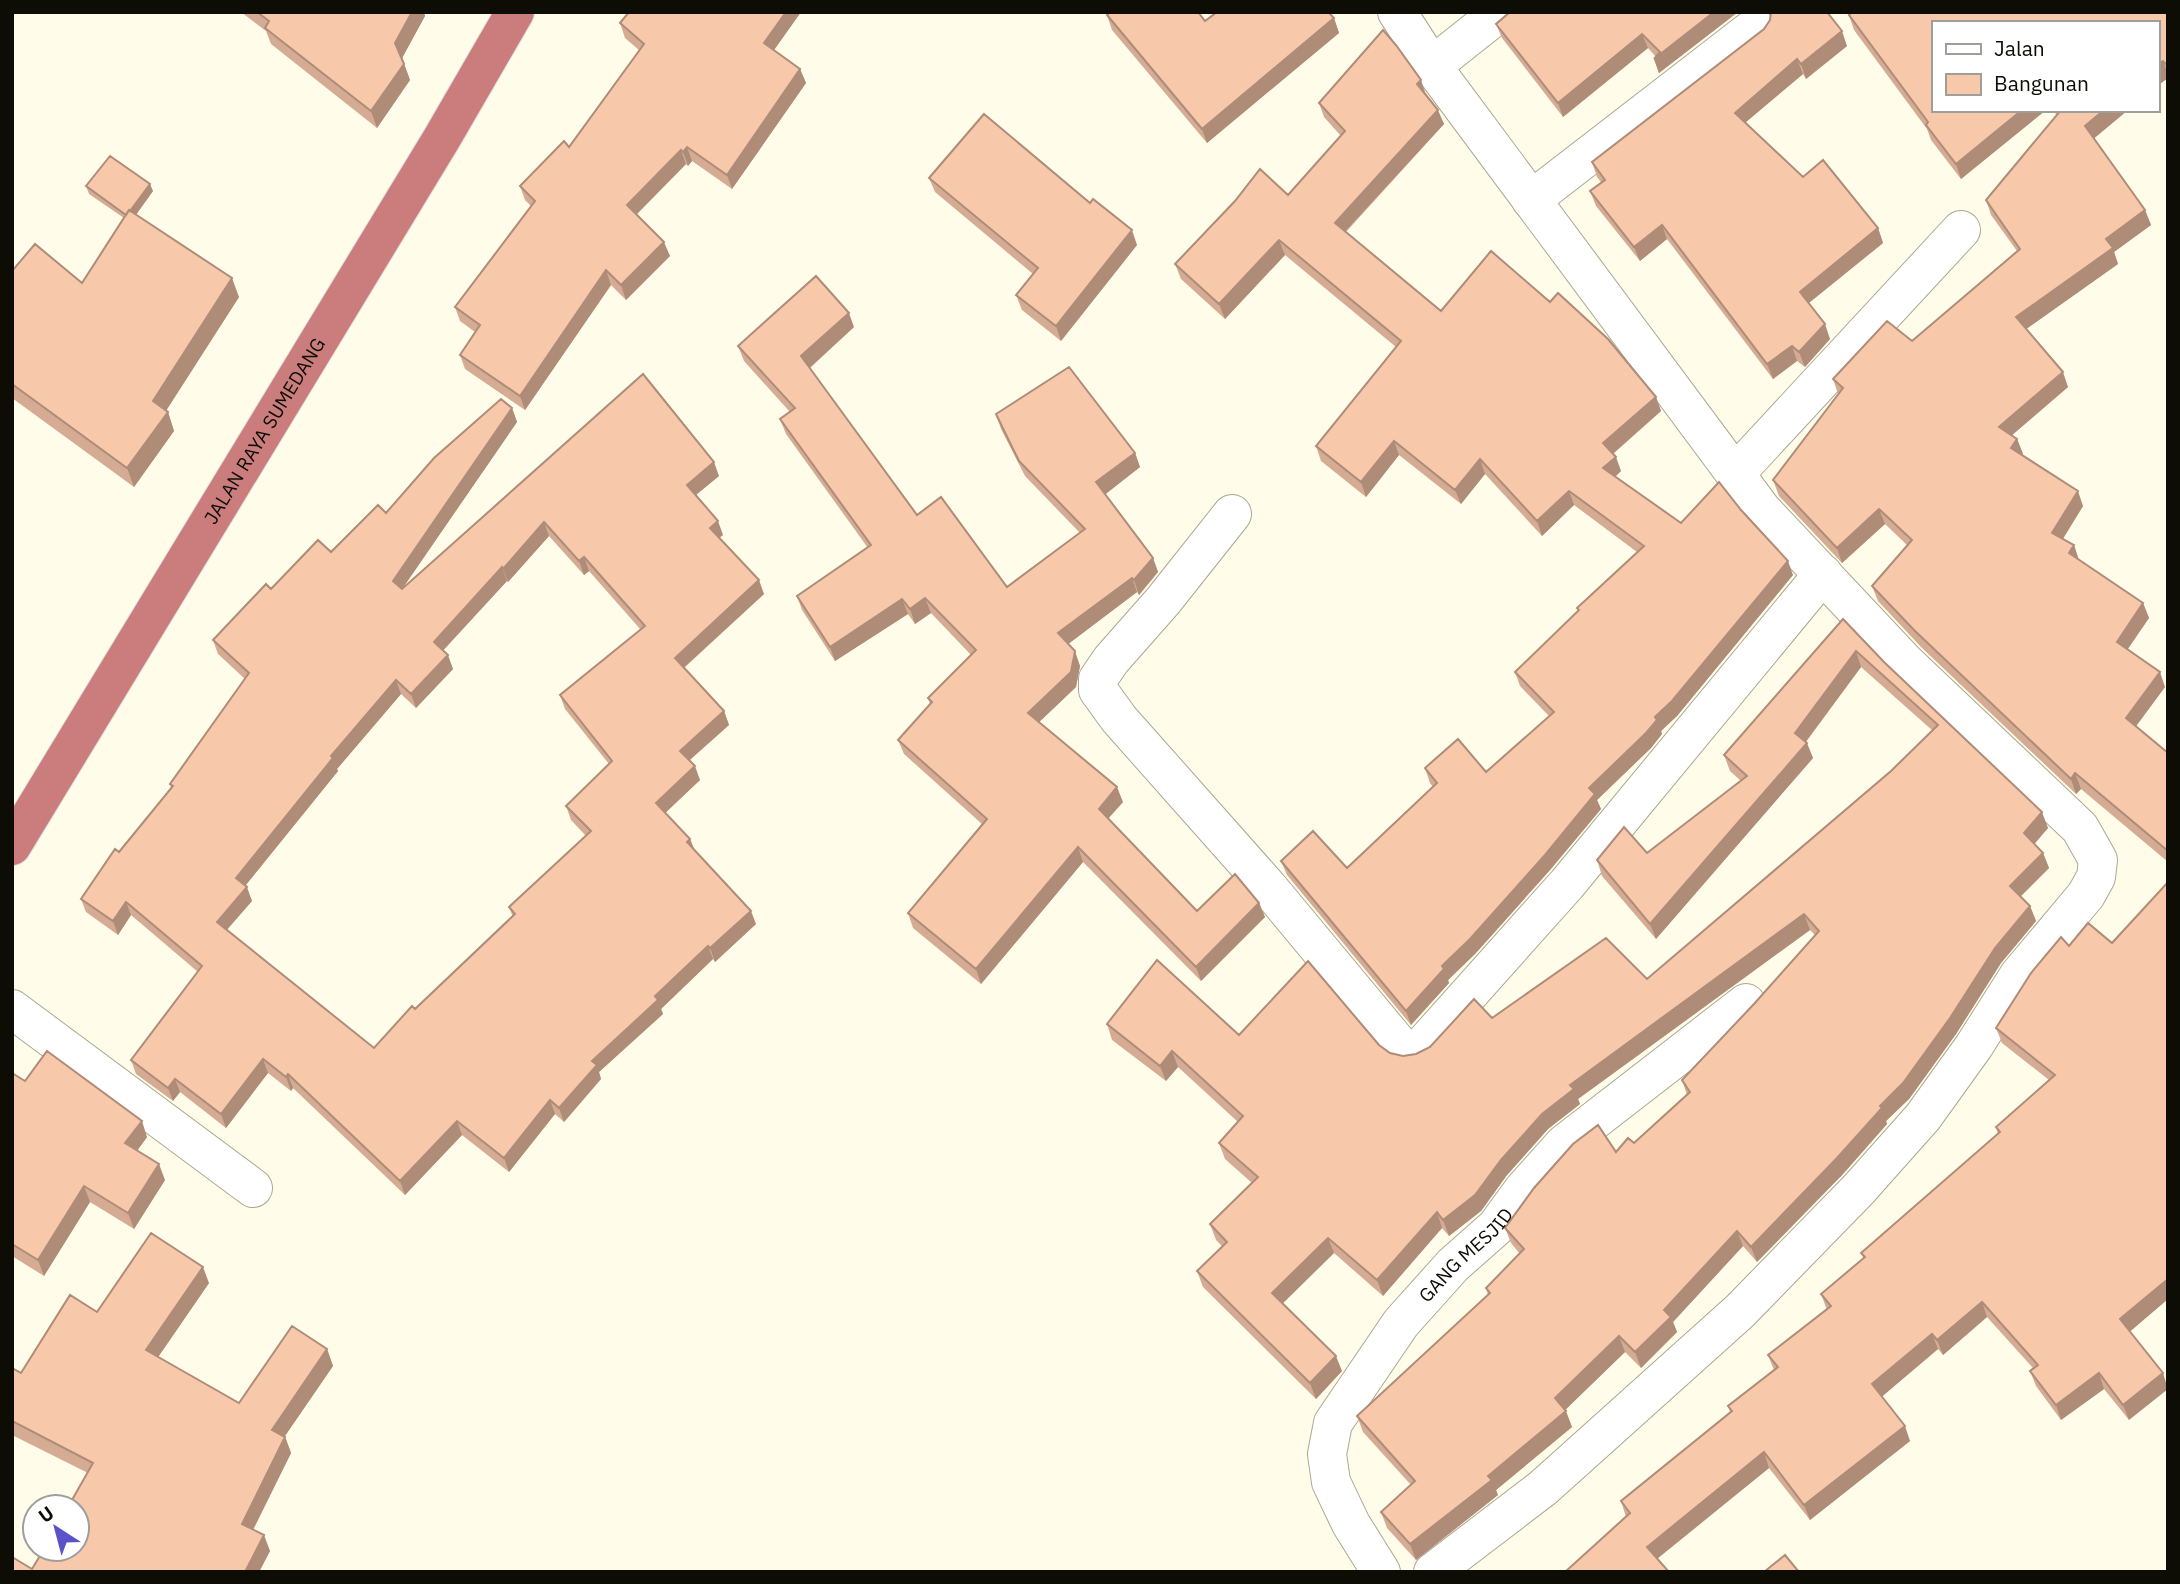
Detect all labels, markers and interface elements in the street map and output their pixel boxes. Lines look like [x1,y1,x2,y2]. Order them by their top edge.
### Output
legend [1932,21,2159,112]
text: Jalan [1994,34,2045,62]
text: Bangunan [1994,69,2089,97]
street label: JALAN RAYA SUMEDANG [199,333,330,528]
street label: GANG MESJID [1413,1203,1518,1307]
north arrow [21,1493,91,1563]
text: U [34,1501,58,1528]

